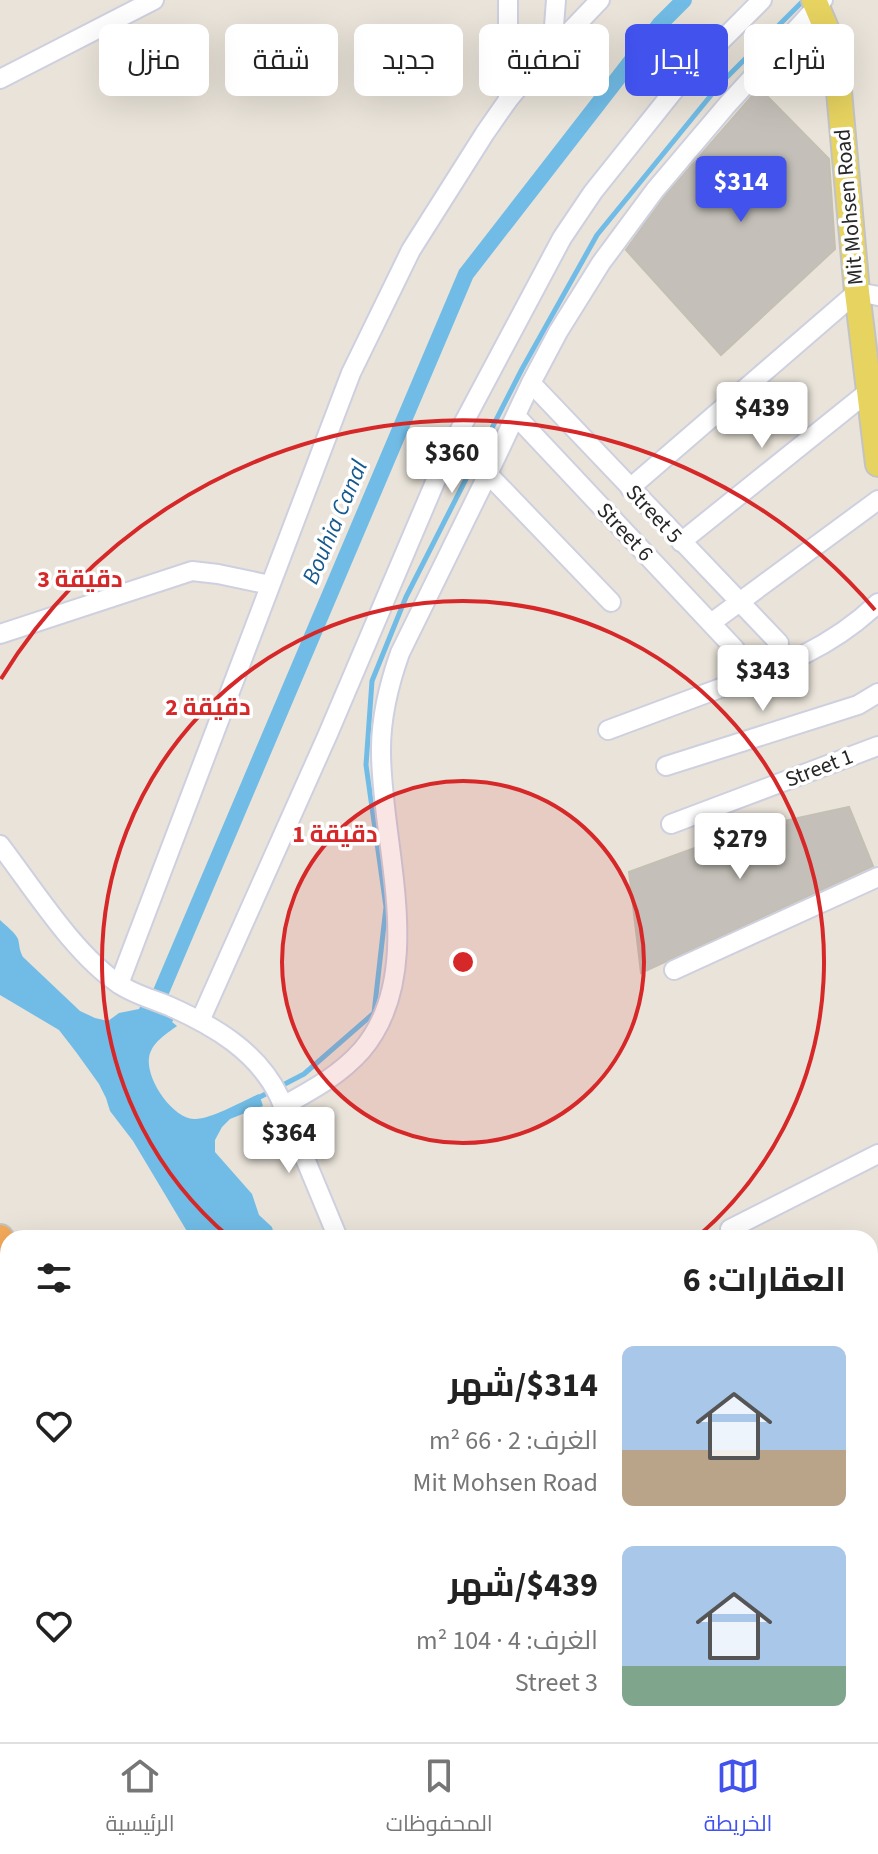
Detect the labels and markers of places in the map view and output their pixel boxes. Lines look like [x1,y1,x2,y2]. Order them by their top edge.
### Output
pin: $314 [694,156,788,224]
pin: $439 [715,382,809,450]
pin: $360 [405,427,499,495]
pin: $343 [716,645,810,713]
pin: $279 [693,813,787,881]
centre of rings [449,948,477,976]
pin: $364 [242,1107,336,1175]

